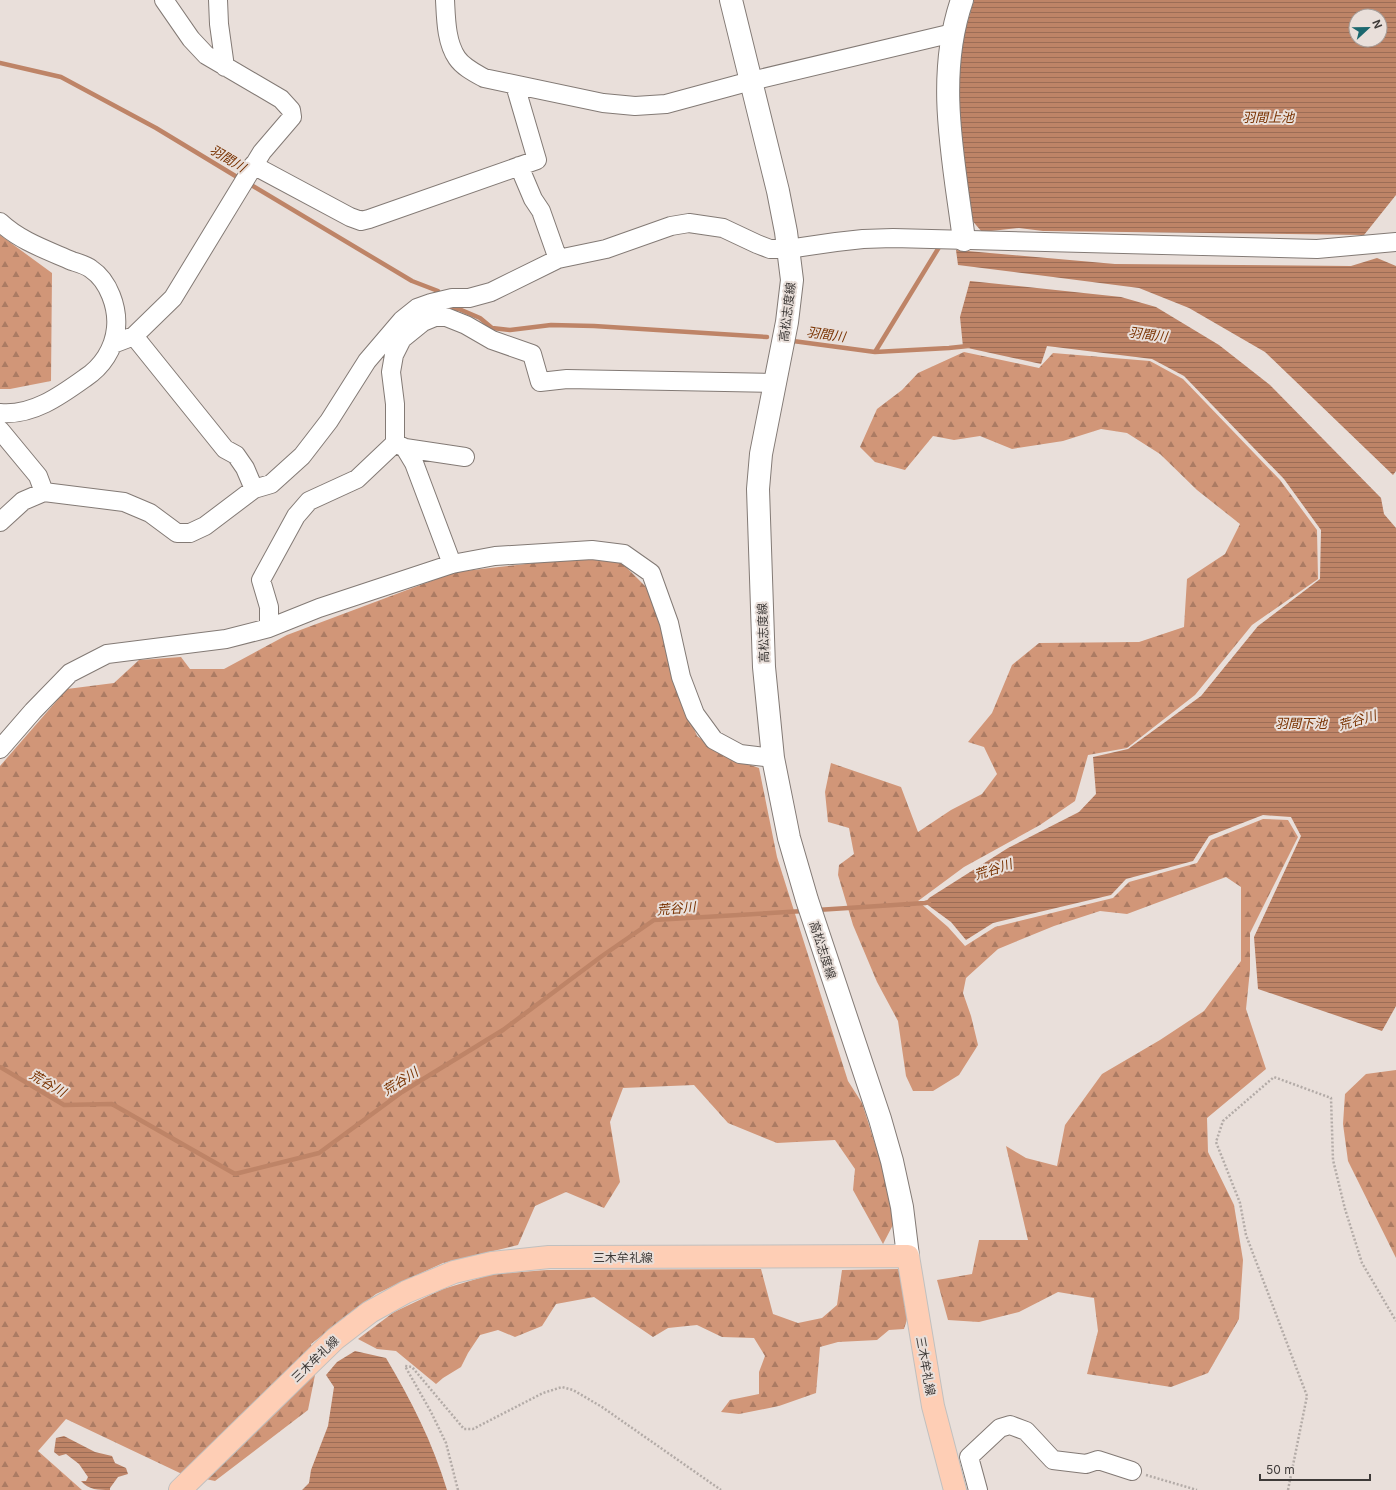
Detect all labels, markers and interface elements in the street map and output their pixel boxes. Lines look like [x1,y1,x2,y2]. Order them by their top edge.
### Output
north arrow [1348,8,1388,48]
text: N [1369,18,1385,31]
water label: 羽間上池 [1242,109,1296,125]
water label: 羽間川 [207,141,251,176]
street label: 高松志度線 [776,281,798,343]
water label: 羽間川 [806,323,848,345]
water label: 羽間川 [1128,324,1170,345]
street label: 高松志度線 [754,603,772,663]
water label: 荒谷川 [1336,706,1380,733]
water label: 羽間下池 [1275,715,1329,731]
water label: 荒谷川 [972,855,1016,883]
water label: 荒谷川 [656,898,698,918]
street label: 高松志度線 [807,919,839,981]
water label: 荒谷川 [379,1063,422,1098]
water label: 荒谷川 [27,1066,71,1101]
street label: 三木牟礼線 [593,1250,653,1265]
street label: 三木牟礼線 [288,1333,342,1385]
street label: 三木牟礼線 [913,1335,939,1397]
scale bar [1260,1456,1370,1482]
text: 50 m [1266,1462,1295,1477]

